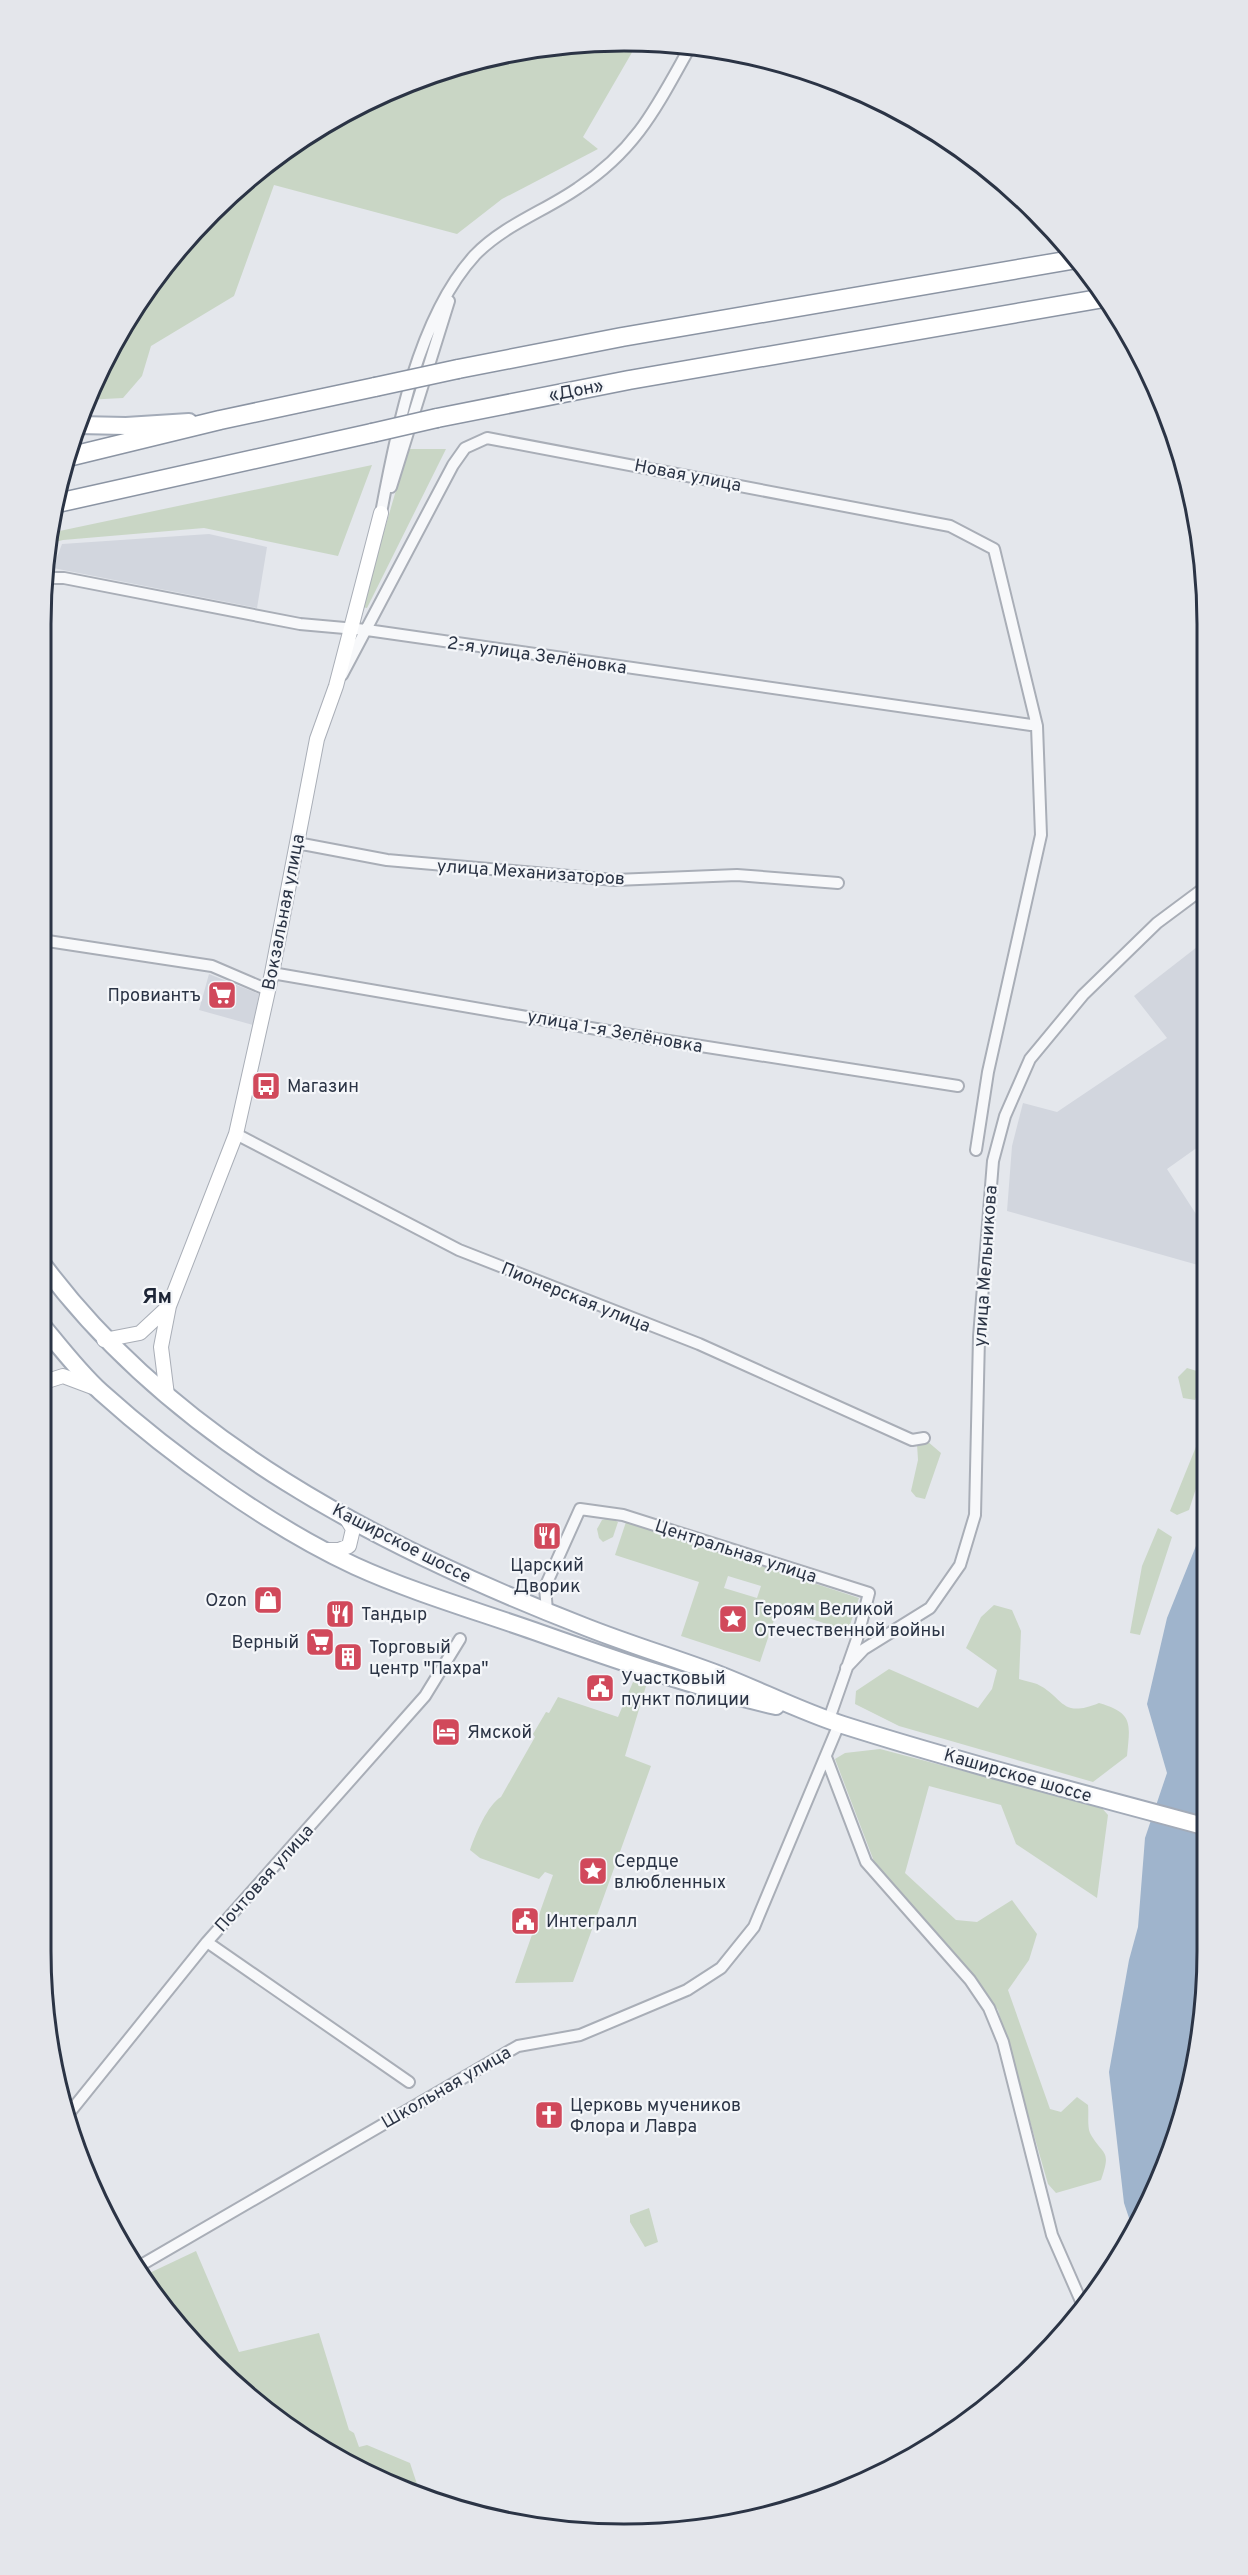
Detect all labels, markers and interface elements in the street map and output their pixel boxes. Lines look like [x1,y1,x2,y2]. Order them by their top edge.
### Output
street label: «Дон» [547,375,606,408]
street label: Новая улица [632,455,743,498]
street label: 2-я улица Зелёновка [445,632,628,680]
street label: Вокзальная улица [258,832,311,992]
street label: улица Механизаторов [436,855,626,892]
supermarket icon: Провиантъ [206,979,238,1011]
place label: Провиантъ [107,985,201,1008]
street label: улица 1-я Зелёновка [525,1006,704,1059]
bus stop icon: Магазин [250,1070,282,1102]
place label: Магазин [287,1076,359,1099]
street label: улица Мельникова [969,1184,1004,1348]
street label: Пионерская улица [497,1258,653,1339]
district label: Ям [142,1284,172,1311]
street label: Каширское шоссе [328,1499,475,1589]
street label: Центральная улица [652,1515,819,1589]
restaurant icon: Царский Дворик [531,1520,563,1552]
place label: Царский Дворик [510,1555,584,1599]
shop icon: Ozon [252,1584,284,1616]
place label: Ozon [205,1590,247,1613]
restaurant icon: Тандыр [324,1598,356,1630]
place label: Героям Великой Отечественной войны [754,1599,945,1643]
place icon: Героям Великой Отечественной войны [717,1603,749,1635]
place label: Тандыр [361,1604,427,1627]
supermarket icon: Верный [304,1626,336,1658]
place label: Верный [231,1632,299,1655]
place label: Торговый центр "Пахра" [369,1637,489,1681]
building icon: Торговый центр "Пахра" [332,1641,364,1673]
place label: Участковый пункт полиции [621,1668,749,1712]
public building icon: Участковый пункт полиции [584,1672,616,1704]
hotel icon: Ямской [430,1716,462,1748]
place label: Ямской [467,1722,532,1745]
street label: Каширское шоссе [941,1744,1094,1809]
street label: Почтовая улица [211,1820,320,1938]
place label: Сердце влюбленных [614,1851,726,1895]
place icon: Сердце влюбленных [577,1855,609,1887]
public building icon: Интегралл [509,1905,541,1937]
place label: Интегралл [546,1911,637,1934]
street label: Школьная улица [378,2042,516,2135]
place label: Церковь мучеников Флора и Лавра [570,2095,741,2139]
church icon: Церковь мучеников Флора и Лавра [533,2099,565,2131]

